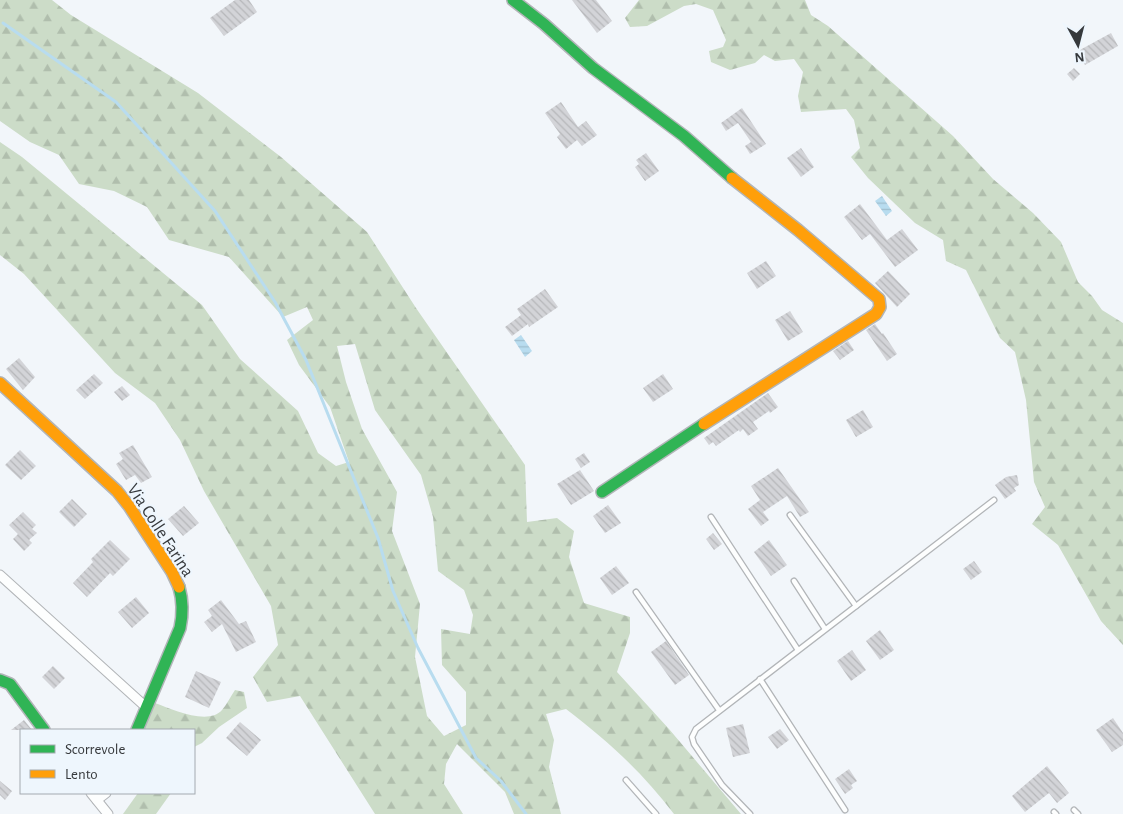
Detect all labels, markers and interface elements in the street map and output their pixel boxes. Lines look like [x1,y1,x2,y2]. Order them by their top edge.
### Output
north arrow [1053,20,1103,70]
text: N [1074,49,1085,64]
street label: Via Colle Farina [123,481,197,580]
legend [20,729,195,794]
text: Scorrevole [65,742,126,757]
text: Lento [65,767,98,782]

